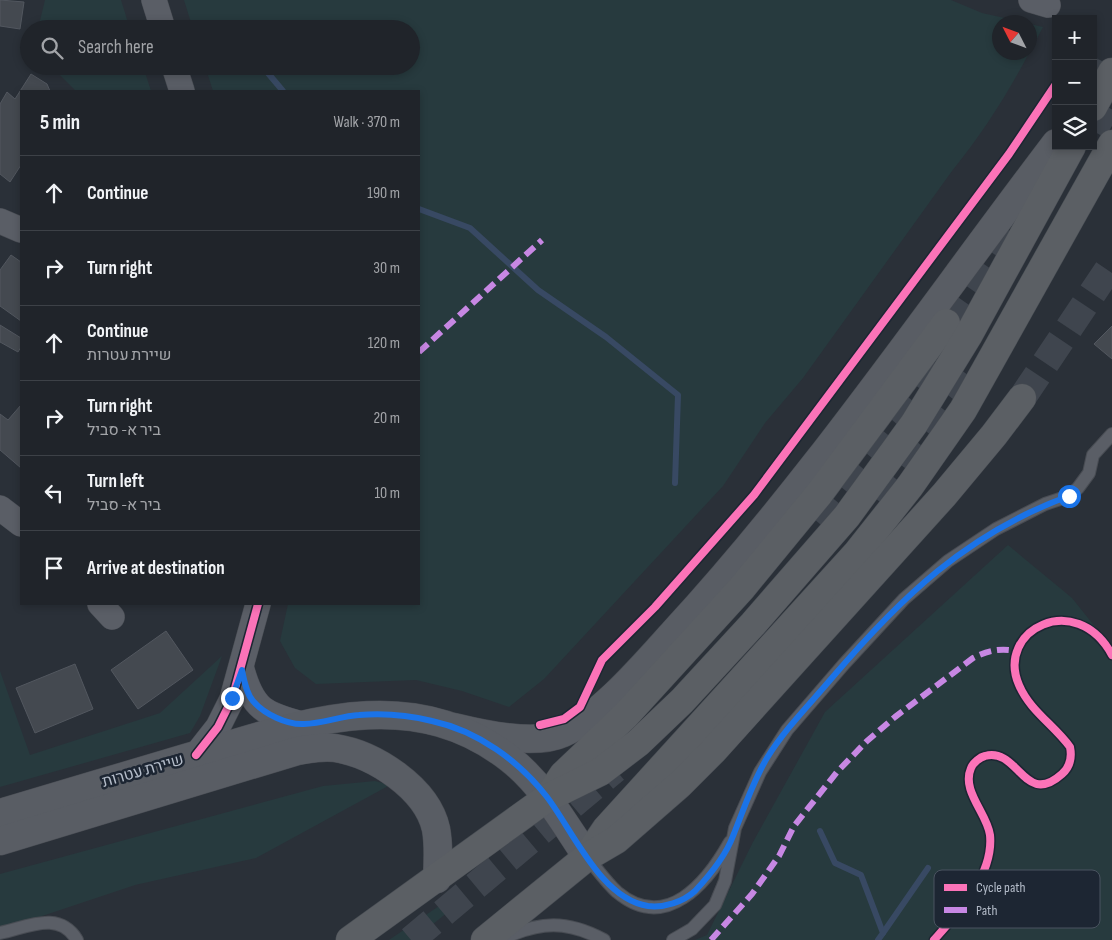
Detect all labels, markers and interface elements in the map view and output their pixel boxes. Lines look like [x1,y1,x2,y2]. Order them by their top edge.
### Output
north arrow [992,15,1037,60]
map controls [1052,15,1097,150]
button: + [1052,15,1097,60]
search box [20,20,420,75]
icon: search [38,34,66,62]
text: Search here [78,36,154,59]
button: − [1052,60,1097,105]
button: layers [1052,105,1097,150]
text: 5 min [40,110,80,135]
text: Walk · 370 m [333,113,400,132]
icon: ahead [40,179,68,207]
text: Continue [87,182,148,205]
text: 190 m [367,184,400,203]
icon: right [40,254,68,282]
text: Turn right [87,257,152,280]
text: 30 m [373,259,400,278]
text: Continue [87,320,148,343]
icon: ahead [40,329,68,357]
text: 120 m [368,334,400,353]
text: שיירת עטרות [87,346,171,365]
text: Turn right [87,395,152,418]
icon: right [40,404,68,432]
text: 20 m [373,409,400,428]
text: ביר א- סביל [87,421,161,440]
text: Turn left [87,470,144,493]
icon: left [40,479,68,507]
text: 10 m [374,484,400,503]
route start [1058,485,1081,508]
text: ביר א- סביל [87,496,161,515]
icon: arrive [40,554,68,582]
text: Arrive at destination [87,557,225,580]
route end [221,687,244,710]
street label: שיירת עטרות [100,750,186,792]
legend [934,870,1100,928]
text: Cycle path [976,879,1026,896]
text: Path [976,902,997,919]

